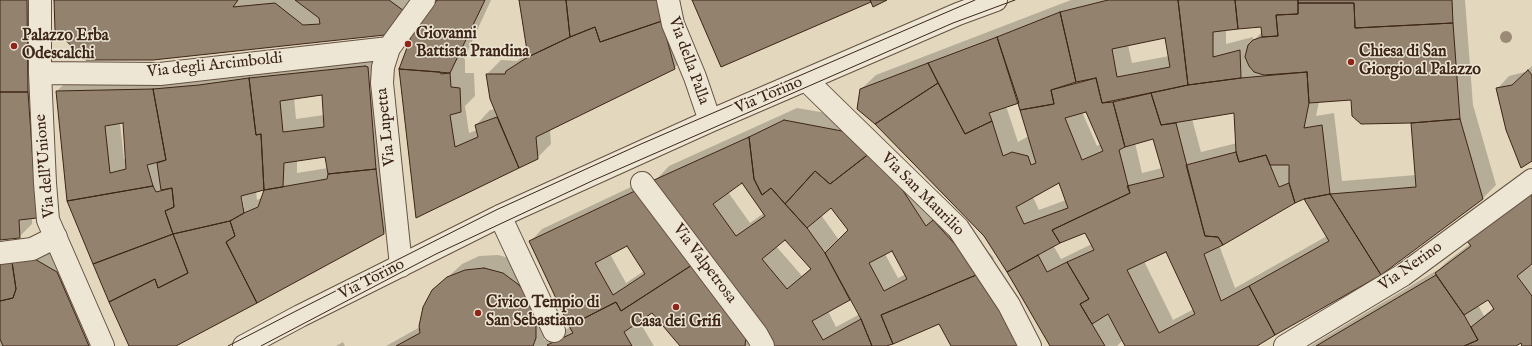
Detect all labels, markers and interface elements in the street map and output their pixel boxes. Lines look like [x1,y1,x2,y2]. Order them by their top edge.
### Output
street label: Via della Palla [663,15,713,107]
place label: Giovanni Battista Prandina [416,25,529,63]
place label: Palazzo Erba Odescalchi [22,27,109,65]
marker: Giovanni Battista Prandina [403,39,413,49]
marker: Palazzo Erba Odescalchi [9,41,19,51]
place label: Chiesa di San Giorgio al Palazzo [1359,43,1481,81]
street label: Via degli Arcimboldi [146,49,284,83]
marker: Chiesa di San Giorgio al Palazzo [1346,57,1356,67]
street label: Via Torino [732,73,806,119]
street label: Via Lupetta [373,87,401,167]
street label: Via dell'Unione [32,113,60,219]
street label: Via San Maurilio [876,149,968,241]
street label: Via Valpetrosa [668,221,740,307]
street label: Via Nerino [1376,238,1446,296]
street label: Via Torino [336,255,408,305]
place label: Civico Tempio di San Sebastiano [486,294,600,332]
marker: Casa dei Grifi [671,302,681,312]
marker: Civico Tempio di San Sebastiano [473,308,483,318]
place label: Casa dei Grifi [631,313,721,333]

